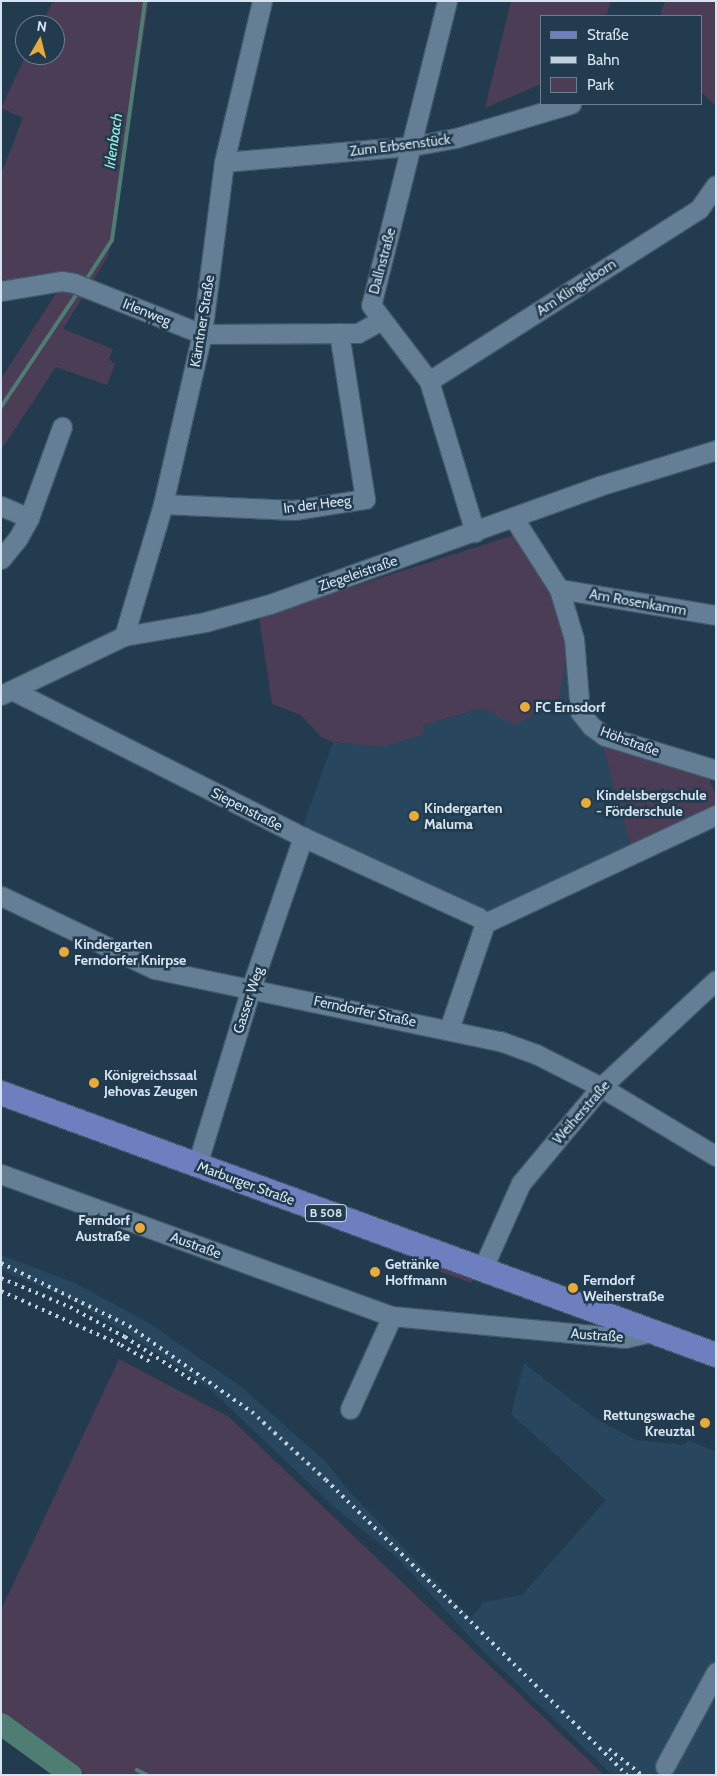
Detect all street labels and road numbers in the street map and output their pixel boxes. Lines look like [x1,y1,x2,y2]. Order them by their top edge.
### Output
street label: Zum Erbsenstück [349,131,451,159]
street label: Dallnstraße [365,226,399,296]
street label: Am Klingelborn [533,255,619,319]
street label: Kärntner Straße [186,274,218,368]
street label: Irlenweg [121,295,173,329]
street label: In der Heeg [282,492,352,516]
street label: Ziegeleistraße [317,552,399,594]
street label: Am Rosenkamm [588,585,688,619]
street label: Höhstraße [598,723,662,759]
street label: Siepenstraße [209,784,285,834]
street label: Gasser Weg [229,964,267,1036]
street label: Ferndorfer Straße [312,992,418,1030]
street label: Weiherstraße [549,1077,613,1147]
street label: Marburger Straße [195,1158,297,1208]
road number: B 508 [305,1204,347,1222]
street label: Austraße [168,1228,224,1262]
street label: Austraße [570,1325,624,1345]

